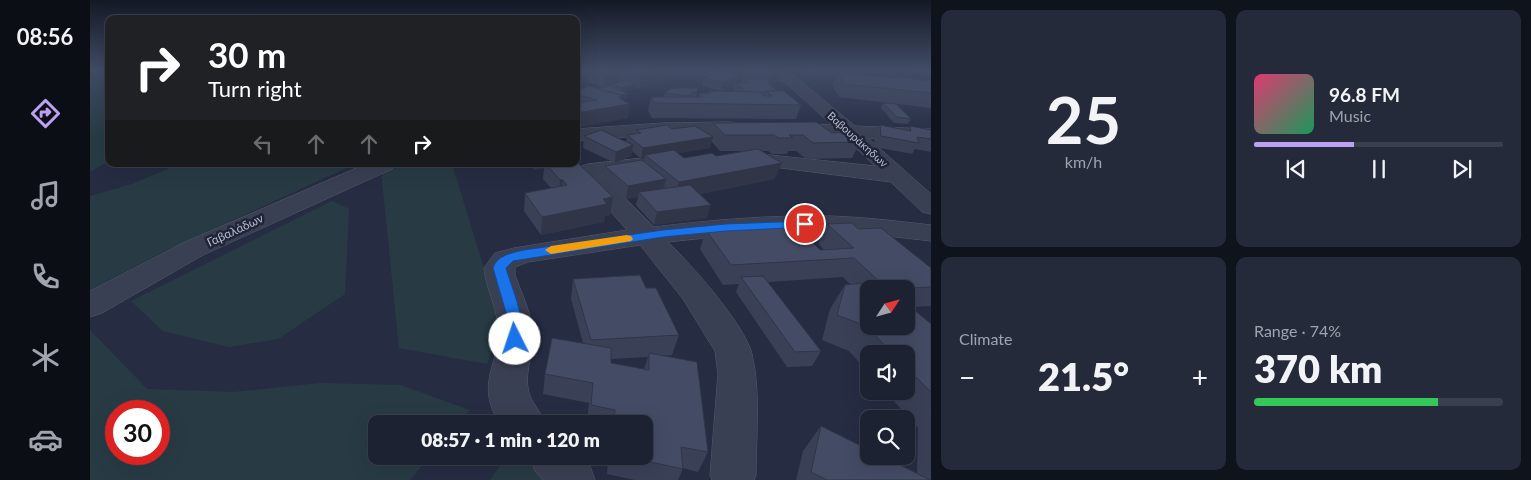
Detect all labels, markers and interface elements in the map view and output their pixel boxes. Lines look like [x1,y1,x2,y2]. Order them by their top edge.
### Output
text: 08:56 [17,23,73,50]
text: 30 m [208,33,286,75]
icon: right [125,35,190,100]
text: Turn right [208,75,302,102]
text: 25 [1046,80,1121,158]
text: 96.8 FM [1329,83,1400,106]
icon: directions [28,96,63,131]
text: Music [1329,106,1371,125]
street label: Βαβουράκηδων [825,108,891,170]
icon: left [249,130,277,158]
icon: ahead [302,130,330,158]
icon: ahead [355,130,383,158]
icon: right [408,130,436,158]
text: km/h [1065,152,1102,171]
icon: previous [1282,155,1310,183]
icon: pause [1365,155,1393,183]
icon: next [1448,155,1476,183]
icon: music [28,178,63,213]
pin [784,203,826,245]
street label: Γαβαλάδων [204,210,266,250]
icon: arrive [791,210,819,238]
icon: phone [28,259,63,294]
north arrow [860,280,915,335]
map controls [860,280,915,465]
position arrow [488,312,540,364]
text: Range · 74% [1254,321,1341,340]
text: Climate [959,329,1012,348]
icon: climate [28,340,63,375]
button: sound [860,345,915,400]
text: 370 km [1254,345,1382,391]
text: 21.5° [1038,353,1129,399]
text: − [959,360,975,394]
text: + [1192,360,1208,394]
speed limit sign: 30 [105,400,170,465]
button: search [860,410,915,465]
icon: car [28,422,63,457]
text: 08:57 · 1 min · 120 m [421,428,600,451]

